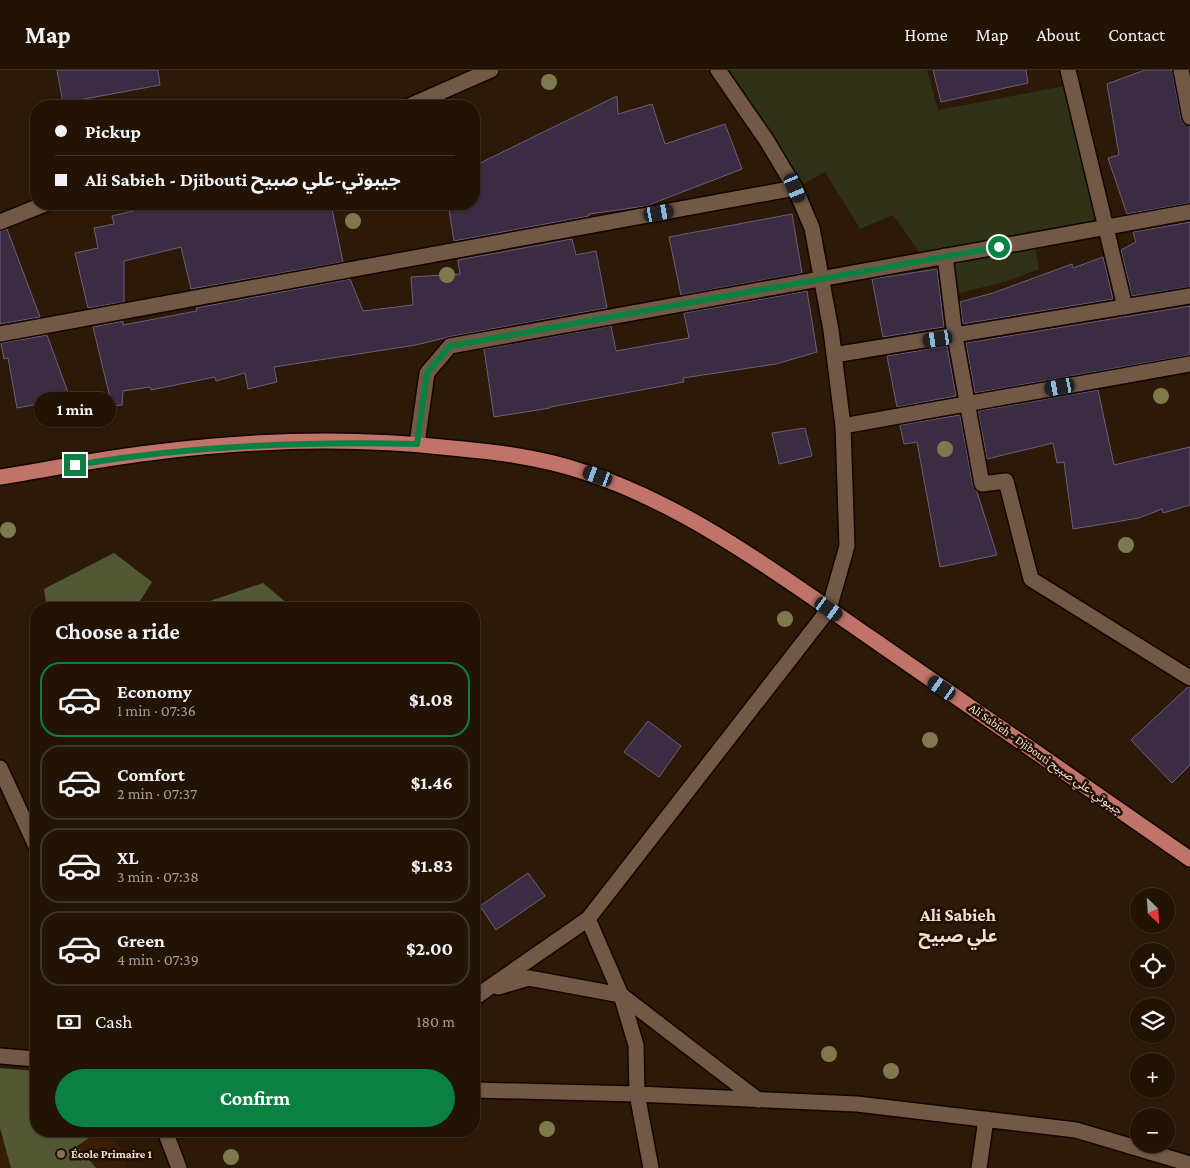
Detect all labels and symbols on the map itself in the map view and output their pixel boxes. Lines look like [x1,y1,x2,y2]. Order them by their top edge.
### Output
car [782,171,807,205]
car [642,203,675,223]
route start [988,236,1010,258]
car [922,329,953,349]
car [1043,377,1076,397]
callout: 1 min [34,392,116,428]
route end [64,454,86,476]
car [581,464,614,488]
car [812,594,845,624]
car [925,673,958,703]
street label: Ali Sabieh - Djibouti جيبوتي-علي صبيح [965,700,1126,820]
north arrow [1130,888,1175,932]
district label: Ali Sabieh علي صبيح [918,905,998,950]
place label: École Primaire 1 [71,1147,153,1161]
marker: École Primaire 1 [55,1148,67,1160]

